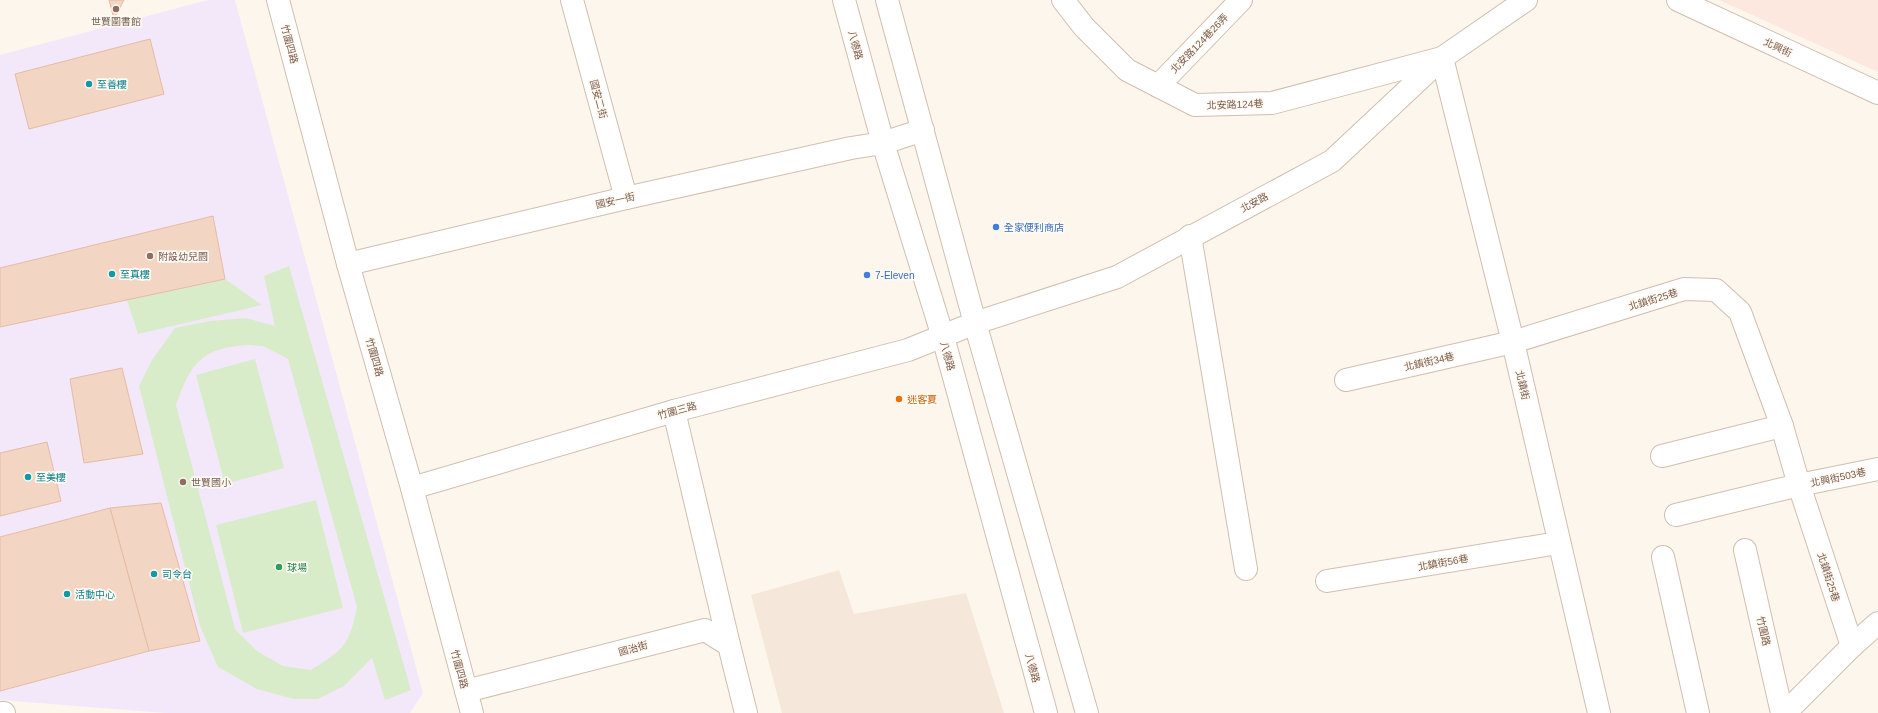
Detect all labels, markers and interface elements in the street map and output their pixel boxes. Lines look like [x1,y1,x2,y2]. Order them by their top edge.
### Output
marker: 世賢圖書館 [111,4,121,14]
street label: 北安路124巷26弄 [1168,12,1230,75]
place label: 世賢圖書館 [91,16,141,27]
street label: 竹圍四路 [279,23,300,65]
street label: 八德路 [846,29,865,61]
street label: 北興街 [1762,36,1794,59]
street label: 國安二街 [588,78,609,120]
marker: 至善樓 [84,79,94,89]
place label: 至善樓 [97,79,127,90]
street label: 北安路124巷 [1206,98,1264,111]
street label: 國安一街 [594,191,636,210]
street label: 北安路 [1238,191,1270,214]
marker: 全家便利商店 [991,222,1001,232]
place label: 全家便利商店 [1004,222,1064,233]
marker: 附設幼兒園 [145,251,155,261]
place label: 附設幼兒園 [158,251,208,262]
marker: 至真樓 [107,269,117,279]
place label: 至真樓 [120,269,150,280]
marker: 7-Eleven [862,270,872,280]
place label: 7-Eleven [875,270,914,281]
street label: 北鎮街25巷 [1627,287,1679,312]
street label: 竹圍四路 [364,336,385,378]
street label: 八德路 [938,340,957,372]
street label: 北鎮街34巷 [1403,350,1455,373]
street label: 北鎮街 [1514,369,1531,401]
marker: 迷客夏 [894,394,904,404]
place label: 迷客夏 [907,394,937,405]
street label: 竹圍三路 [656,400,698,421]
street label: 北興街503巷 [1809,466,1867,489]
marker: 至美樓 [23,472,33,482]
place label: 至美樓 [36,472,66,483]
marker: 世賢國小 [178,477,188,487]
place label: 世賢國小 [191,477,231,488]
street label: 北鎮街25巷 [1815,551,1842,603]
street label: 北鎮街56巷 [1417,553,1469,572]
marker: 球場 [274,562,284,572]
place label: 球場 [287,562,307,573]
marker: 司令台 [149,569,159,579]
place label: 司令台 [162,569,192,580]
marker: 活動中心 [62,589,72,599]
place label: 活動中心 [75,589,115,600]
street label: 竹圍路 [1755,615,1772,647]
street label: 國治街 [617,639,649,658]
street label: 竹圍四路 [449,648,470,690]
street label: 八德路 [1023,652,1042,684]

